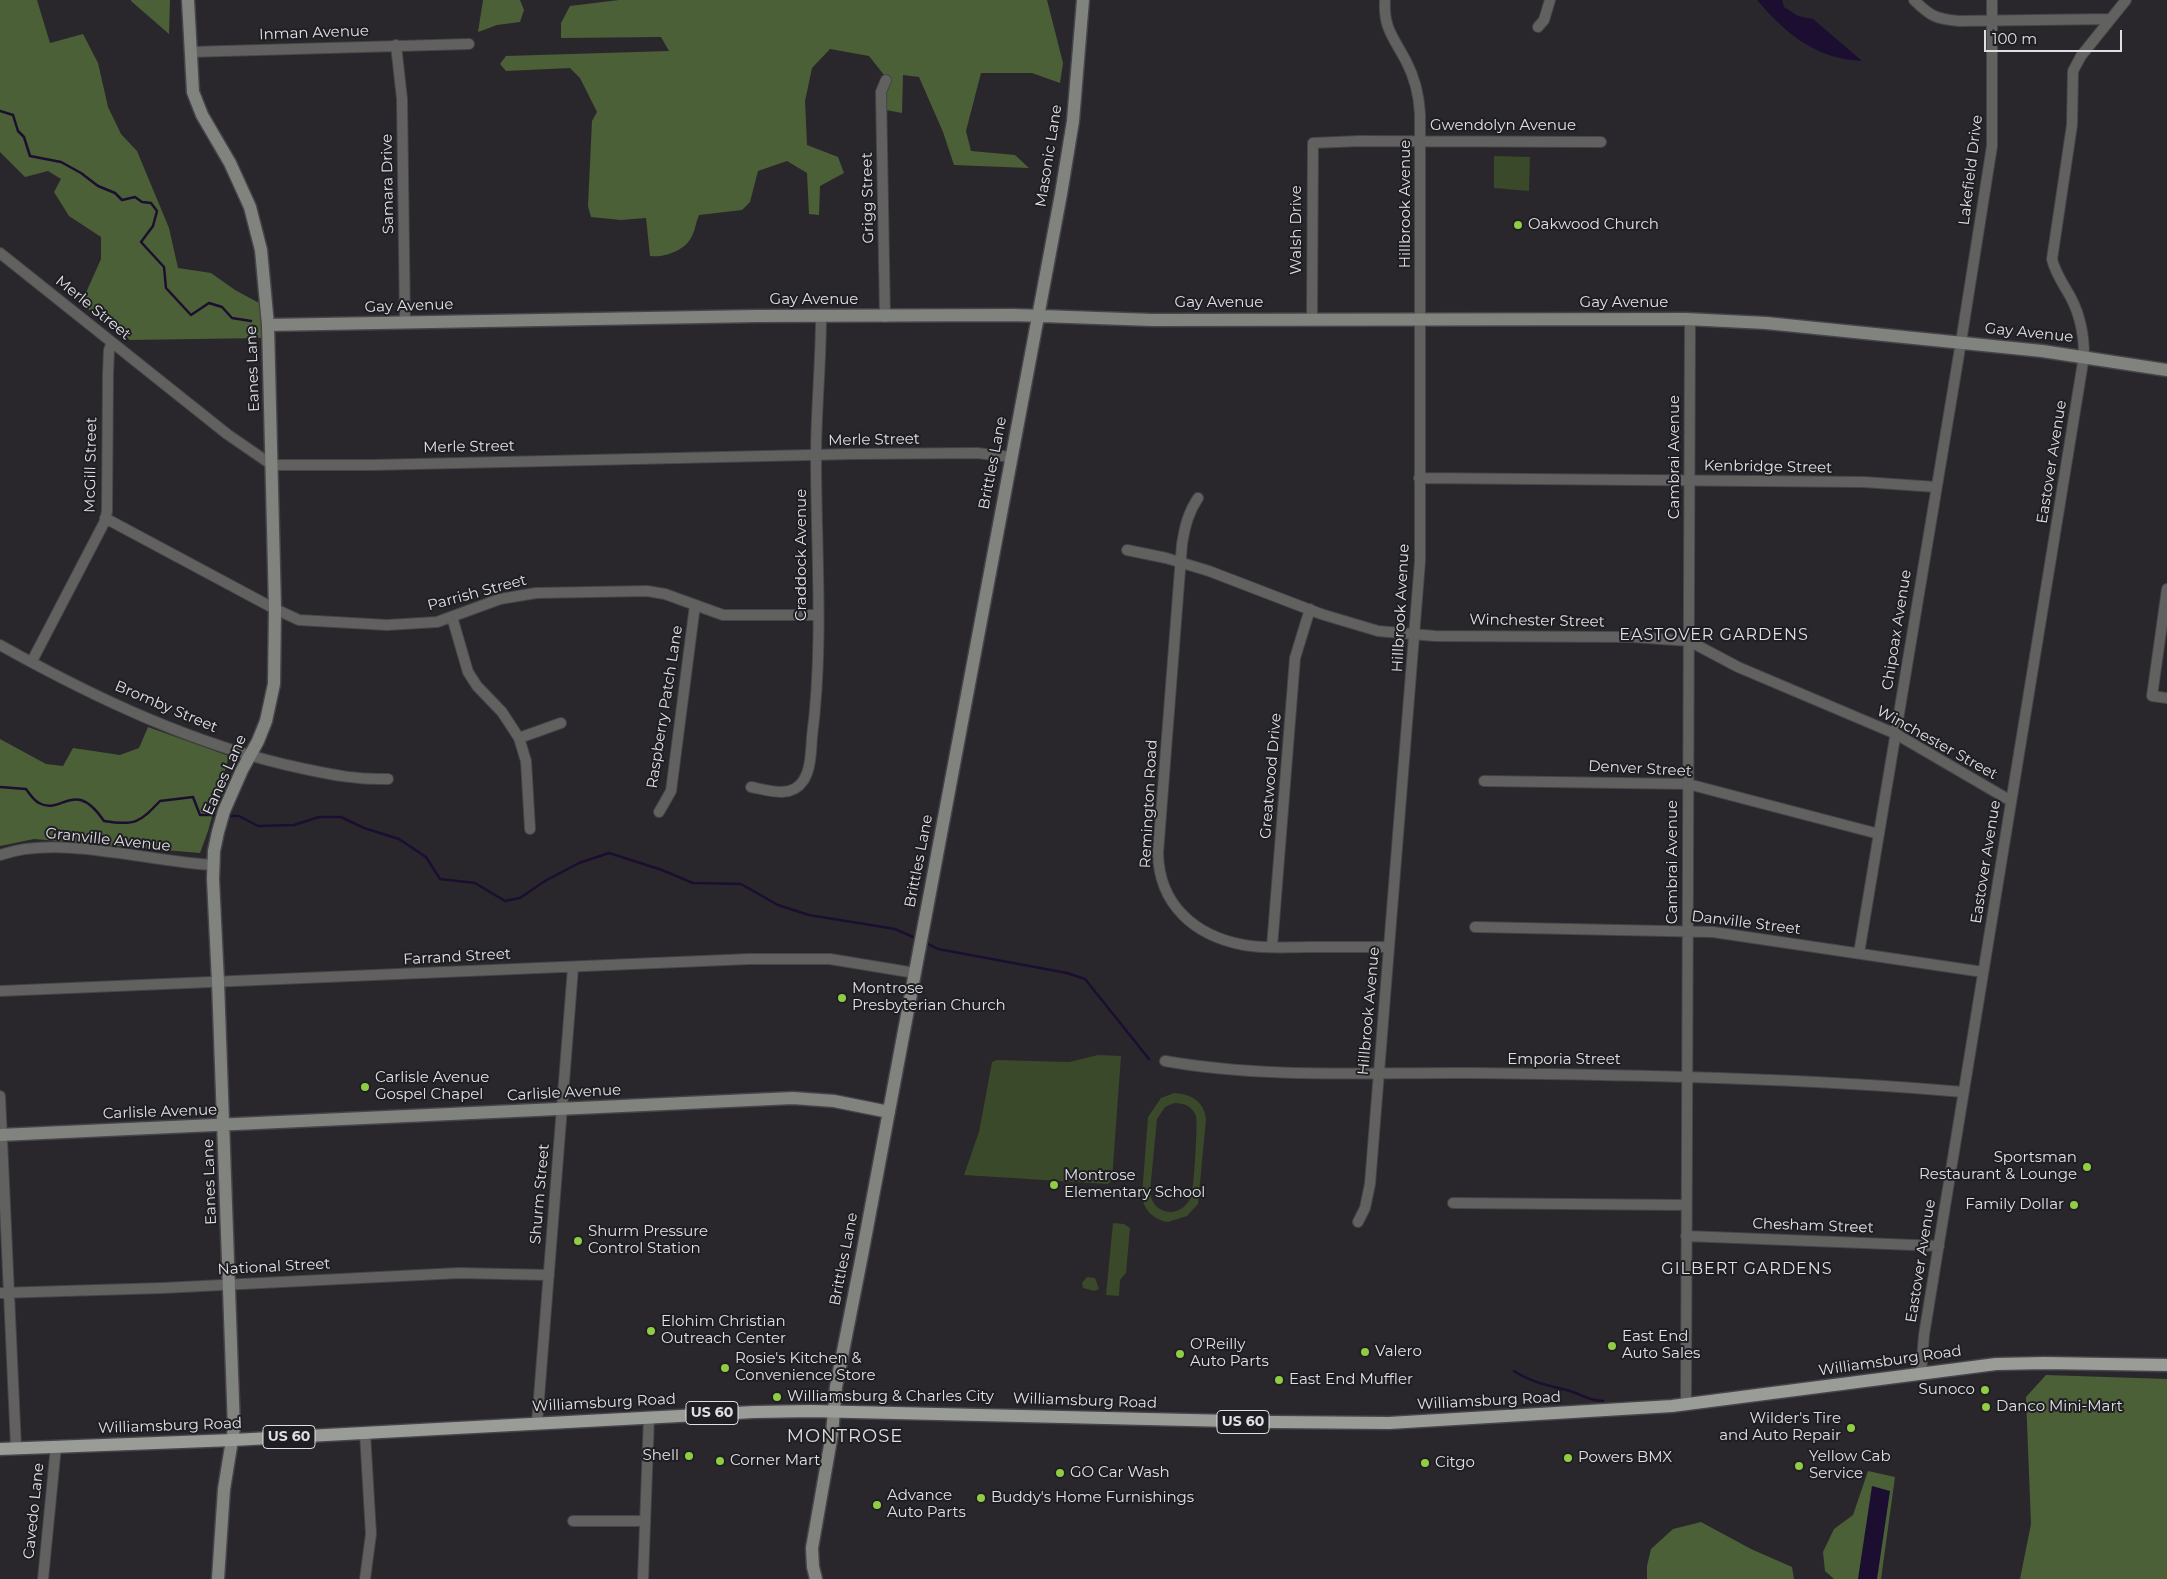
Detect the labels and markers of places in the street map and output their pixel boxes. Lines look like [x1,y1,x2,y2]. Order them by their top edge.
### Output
place label: Oakwood Church [1528,216,1659,234]
marker: Oakwood Church [1512,219,1524,231]
place label: Montrose Presbyterian Church [852,980,1006,1015]
marker: Montrose Presbyterian Church [836,992,848,1004]
place label: Carlisle Avenue Gospel Chapel [375,1069,489,1104]
marker: Carlisle Avenue Gospel Chapel [359,1081,371,1093]
place label: Sportsman Restaurant & Lounge [1919,1149,2077,1184]
marker: Sportsman Restaurant & Lounge [2081,1161,2093,1173]
place label: Montrose Elementary School [1064,1167,1205,1202]
marker: Montrose Elementary School [1048,1179,1060,1191]
place label: Family Dollar [1965,1196,2064,1214]
marker: Family Dollar [2068,1199,2080,1211]
place label: Shurm Pressure Control Station [588,1223,708,1258]
marker: Shurm Pressure Control Station [572,1235,584,1247]
place label: Elohim Christian Outreach Center [661,1313,786,1348]
marker: Elohim Christian Outreach Center [645,1325,657,1337]
place label: East End Auto Sales [1622,1328,1700,1363]
place label: O'Reilly Auto Parts [1190,1336,1269,1371]
marker: East End Auto Sales [1606,1340,1618,1352]
place label: Valero [1375,1343,1422,1361]
marker: Valero [1359,1346,1371,1358]
marker: O'Reilly Auto Parts [1174,1348,1186,1360]
place label: Rosie's Kitchen & Convenience Store [735,1350,876,1385]
marker: Rosie's Kitchen & Convenience Store [719,1362,731,1374]
place label: East End Muffler [1289,1371,1413,1389]
marker: East End Muffler [1273,1374,1285,1386]
place label: Sunoco [1918,1381,1975,1399]
marker: Sunoco [1979,1384,1991,1396]
place label: Williamsburg & Charles City [787,1388,994,1406]
marker: Williamsburg & Charles City [771,1391,783,1403]
place label: Danco Mini-Mart [1996,1398,2123,1416]
marker: Danco Mini-Mart [1980,1401,1992,1413]
place label: Wilder's Tire and Auto Repair [1719,1410,1841,1445]
marker: Wilder's Tire and Auto Repair [1845,1422,1857,1434]
place label: Shell [643,1447,679,1465]
place label: Yellow Cab Service [1809,1448,1891,1483]
place label: Powers BMX [1578,1449,1672,1467]
marker: Shell [683,1450,695,1462]
place label: Corner Mart [730,1452,820,1470]
marker: Powers BMX [1562,1452,1574,1464]
place label: Citgo [1435,1454,1475,1472]
marker: Corner Mart [714,1455,726,1467]
marker: Citgo [1419,1457,1431,1469]
marker: Yellow Cab Service [1793,1460,1805,1472]
place label: GO Car Wash [1070,1464,1170,1482]
marker: GO Car Wash [1054,1467,1066,1479]
place label: Advance Auto Parts [887,1487,966,1522]
place label: Buddy's Home Furnishings [991,1489,1194,1507]
marker: Buddy's Home Furnishings [975,1492,987,1504]
marker: Advance Auto Parts [871,1499,883,1511]

